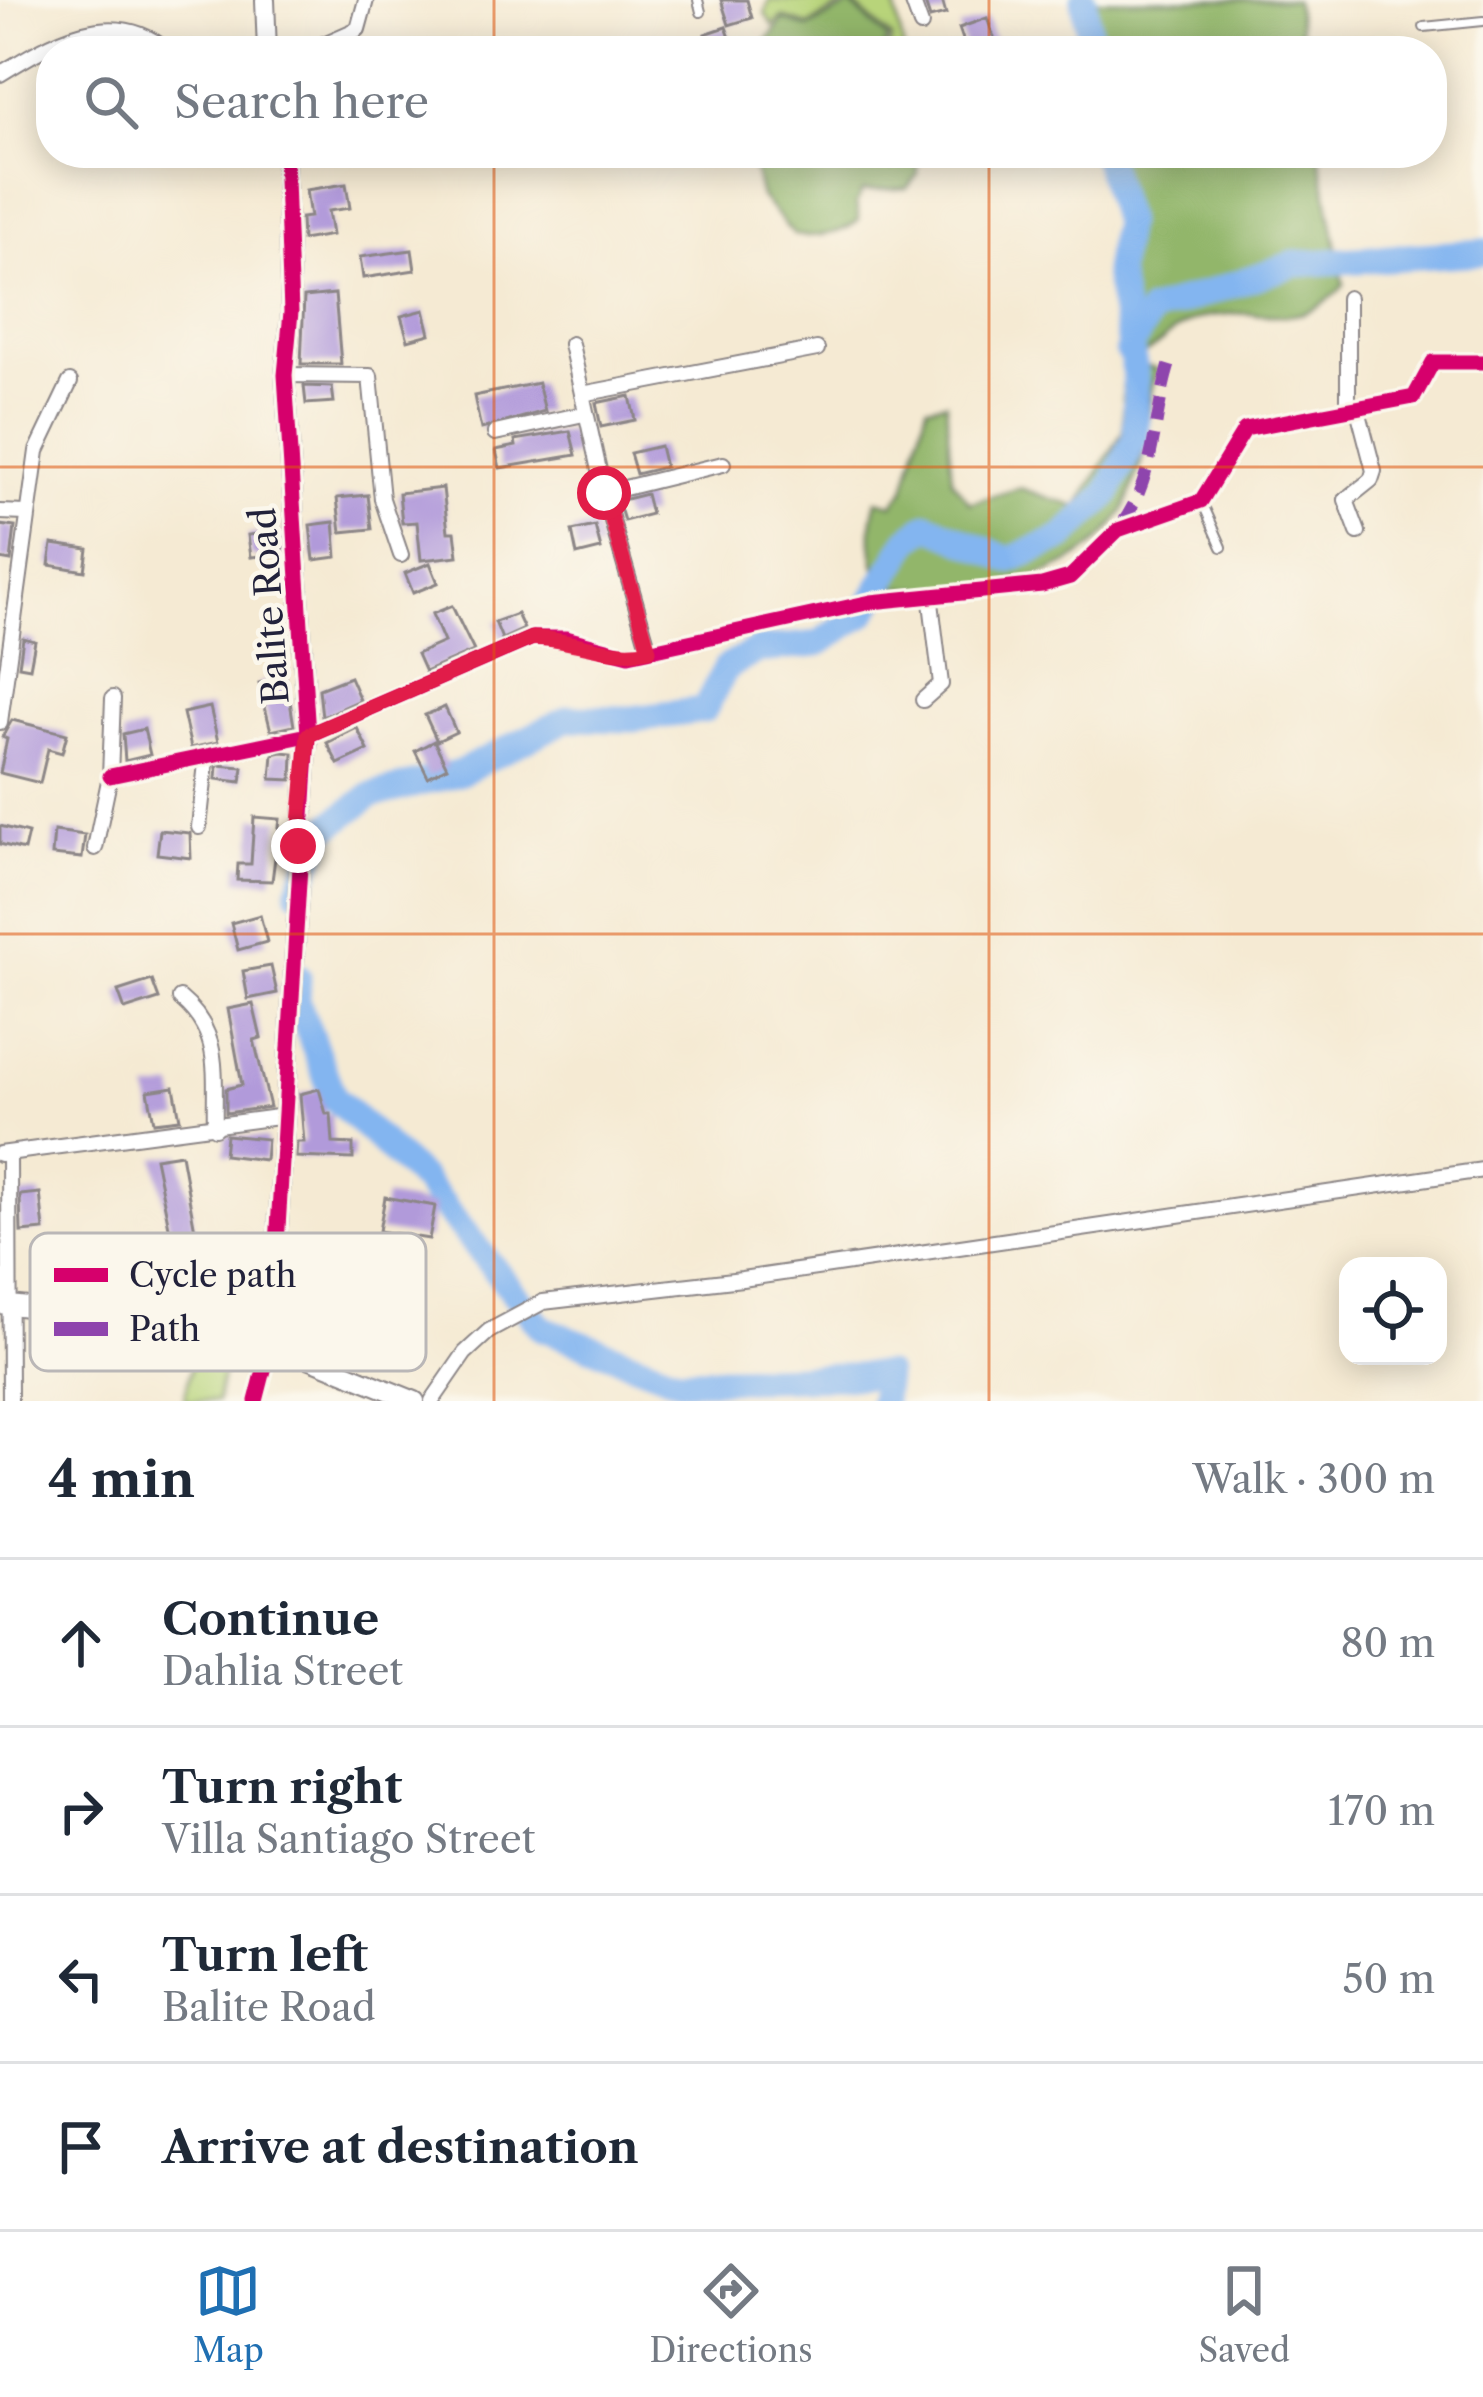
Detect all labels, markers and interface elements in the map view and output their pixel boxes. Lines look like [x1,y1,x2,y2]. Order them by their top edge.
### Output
search box [36,36,1447,168]
icon: search [78,69,144,135]
text: Search here [174,74,429,130]
route start [577,466,631,520]
street label: Balite Road [240,506,298,706]
route end [271,819,325,873]
legend [30,1233,426,1371]
text: Cycle path [129,1255,296,1296]
map controls [1339,1257,1447,1365]
button: locate [1339,1257,1447,1365]
text: Path [129,1309,200,1350]
text: 4 min [48,1448,195,1510]
text: Walk · 300 m [1192,1455,1435,1503]
text: Continue [162,1591,379,1647]
icon: ahead [48,1610,114,1676]
text: 80 m [1340,1619,1435,1667]
text: Dahlia Street [162,1647,403,1695]
text: Turn right [162,1759,402,1815]
icon: right [48,1778,114,1844]
text: 170 m [1328,1787,1435,1835]
text: Villa Santiago Street [162,1815,535,1863]
text: Turn left [162,1927,368,1983]
icon: left [48,1946,114,2012]
text: 50 m [1342,1955,1435,2003]
text: Balite Road [162,1983,376,2031]
icon: arrive [48,2114,114,2180]
text: Arrive at destination [162,2119,639,2175]
tab: Map [193,2258,264,2371]
tab: Directions [650,2258,813,2371]
tab: Saved [1198,2258,1290,2371]

